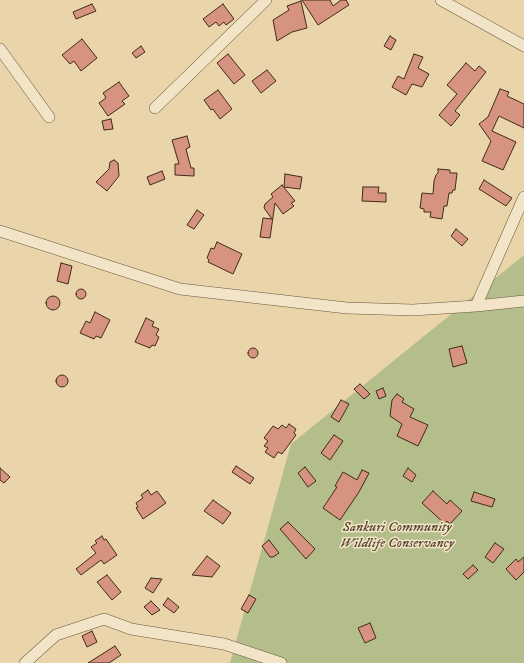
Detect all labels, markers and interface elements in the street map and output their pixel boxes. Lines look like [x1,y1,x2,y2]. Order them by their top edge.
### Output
park label: Sankuri Community Wildlife Conservancy [340,520,454,552]

